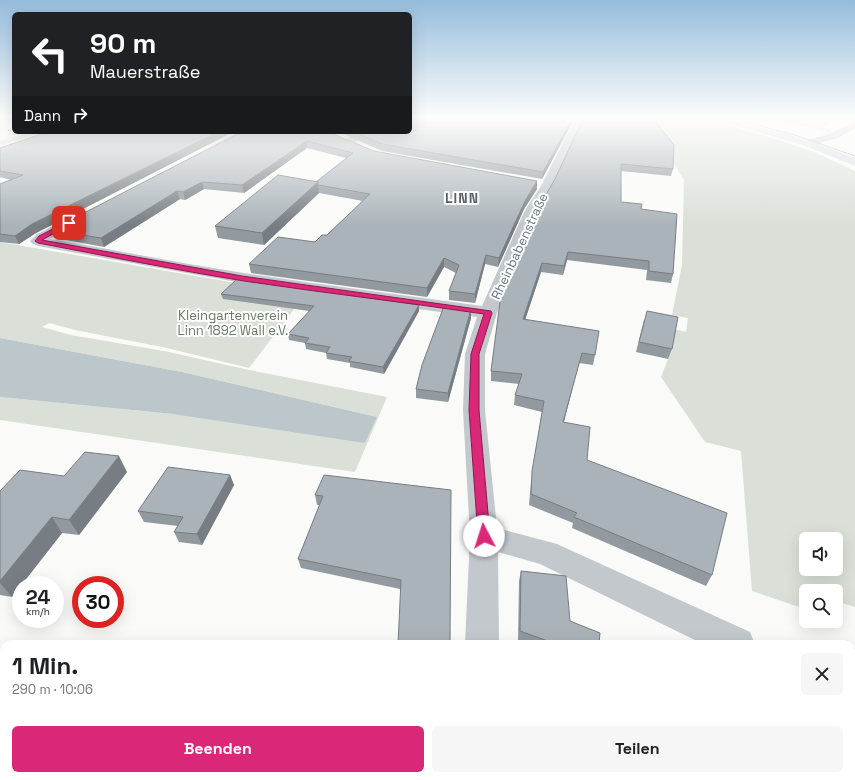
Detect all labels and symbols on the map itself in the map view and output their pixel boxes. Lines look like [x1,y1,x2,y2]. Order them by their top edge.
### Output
district label: LINN [445,189,479,207]
street label: Rheinbabenstraße [487,190,552,302]
pin [52,206,86,240]
park label: Kleingartenverein Linn 1892 Wall e.V. [178,307,288,339]
position arrow [463,515,505,557]
speed limit sign: 30 [72,576,124,628]

